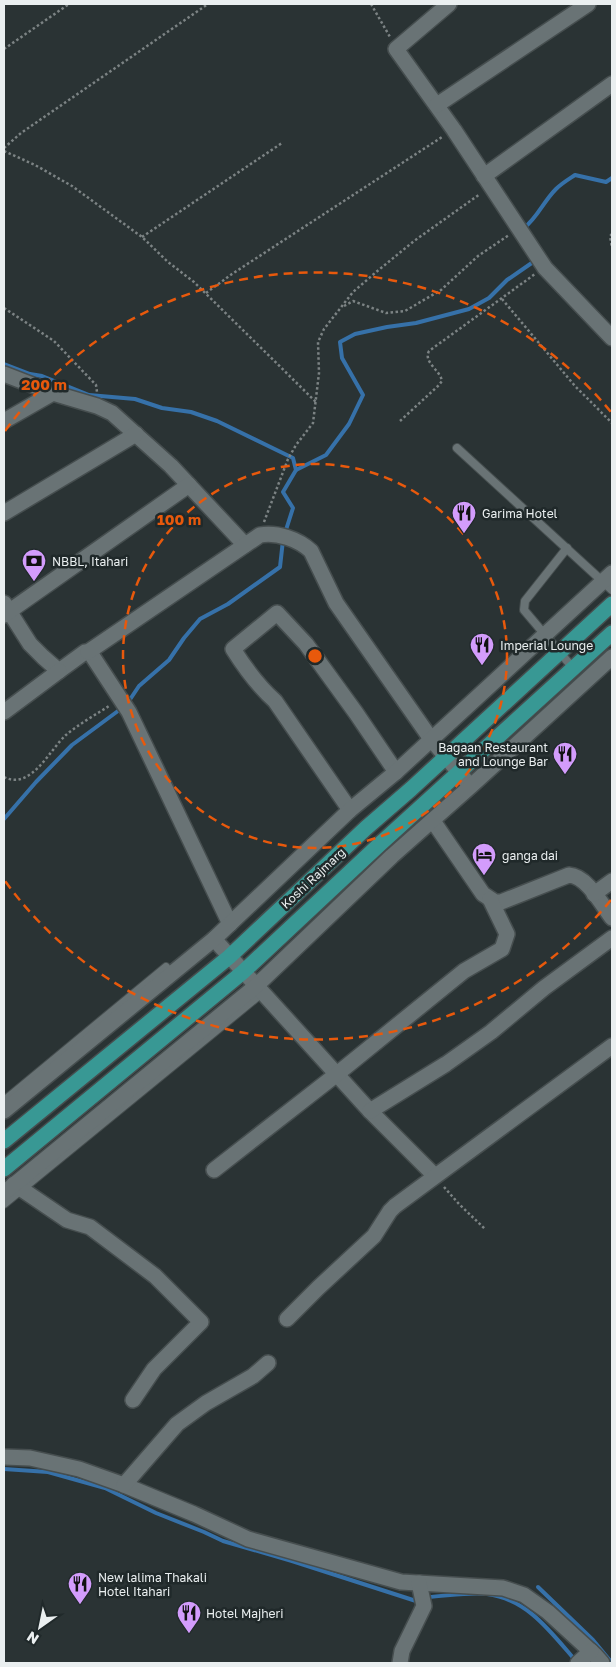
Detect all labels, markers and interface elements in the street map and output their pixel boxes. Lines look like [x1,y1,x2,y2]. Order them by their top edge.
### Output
text: 200 m [21,375,67,393]
restaurant icon: Garima Hotel [451,500,477,534]
place label: Garima Hotel [482,506,558,521]
text: 100 m [157,510,201,528]
bank icon: NBBL, Itahari [21,548,47,582]
place label: NBBL, Itahari [52,554,128,569]
restaurant icon: Imperial Lounge [469,632,495,666]
place label: Imperial Lounge [500,638,593,653]
centre of rings [306,647,324,665]
place label: Bagaan Restaurant and Lounge Bar [438,740,548,769]
restaurant icon: Bagaan Restaurant and Lounge Bar [552,741,578,775]
hotel icon: ganga dai [471,842,497,876]
street label: Koshi Rajmarg [278,844,348,912]
place label: ganga dai [502,848,558,863]
place label: New lalima Thakali Hotel Itahari [98,1570,207,1599]
restaurant icon: New lalima Thakali Hotel Itahari [67,1571,93,1605]
restaurant icon: Hotel Majheri [176,1600,202,1634]
north arrow [15,1602,65,1652]
place label: Hotel Majheri [206,1606,283,1621]
text: N [24,1628,42,1648]

